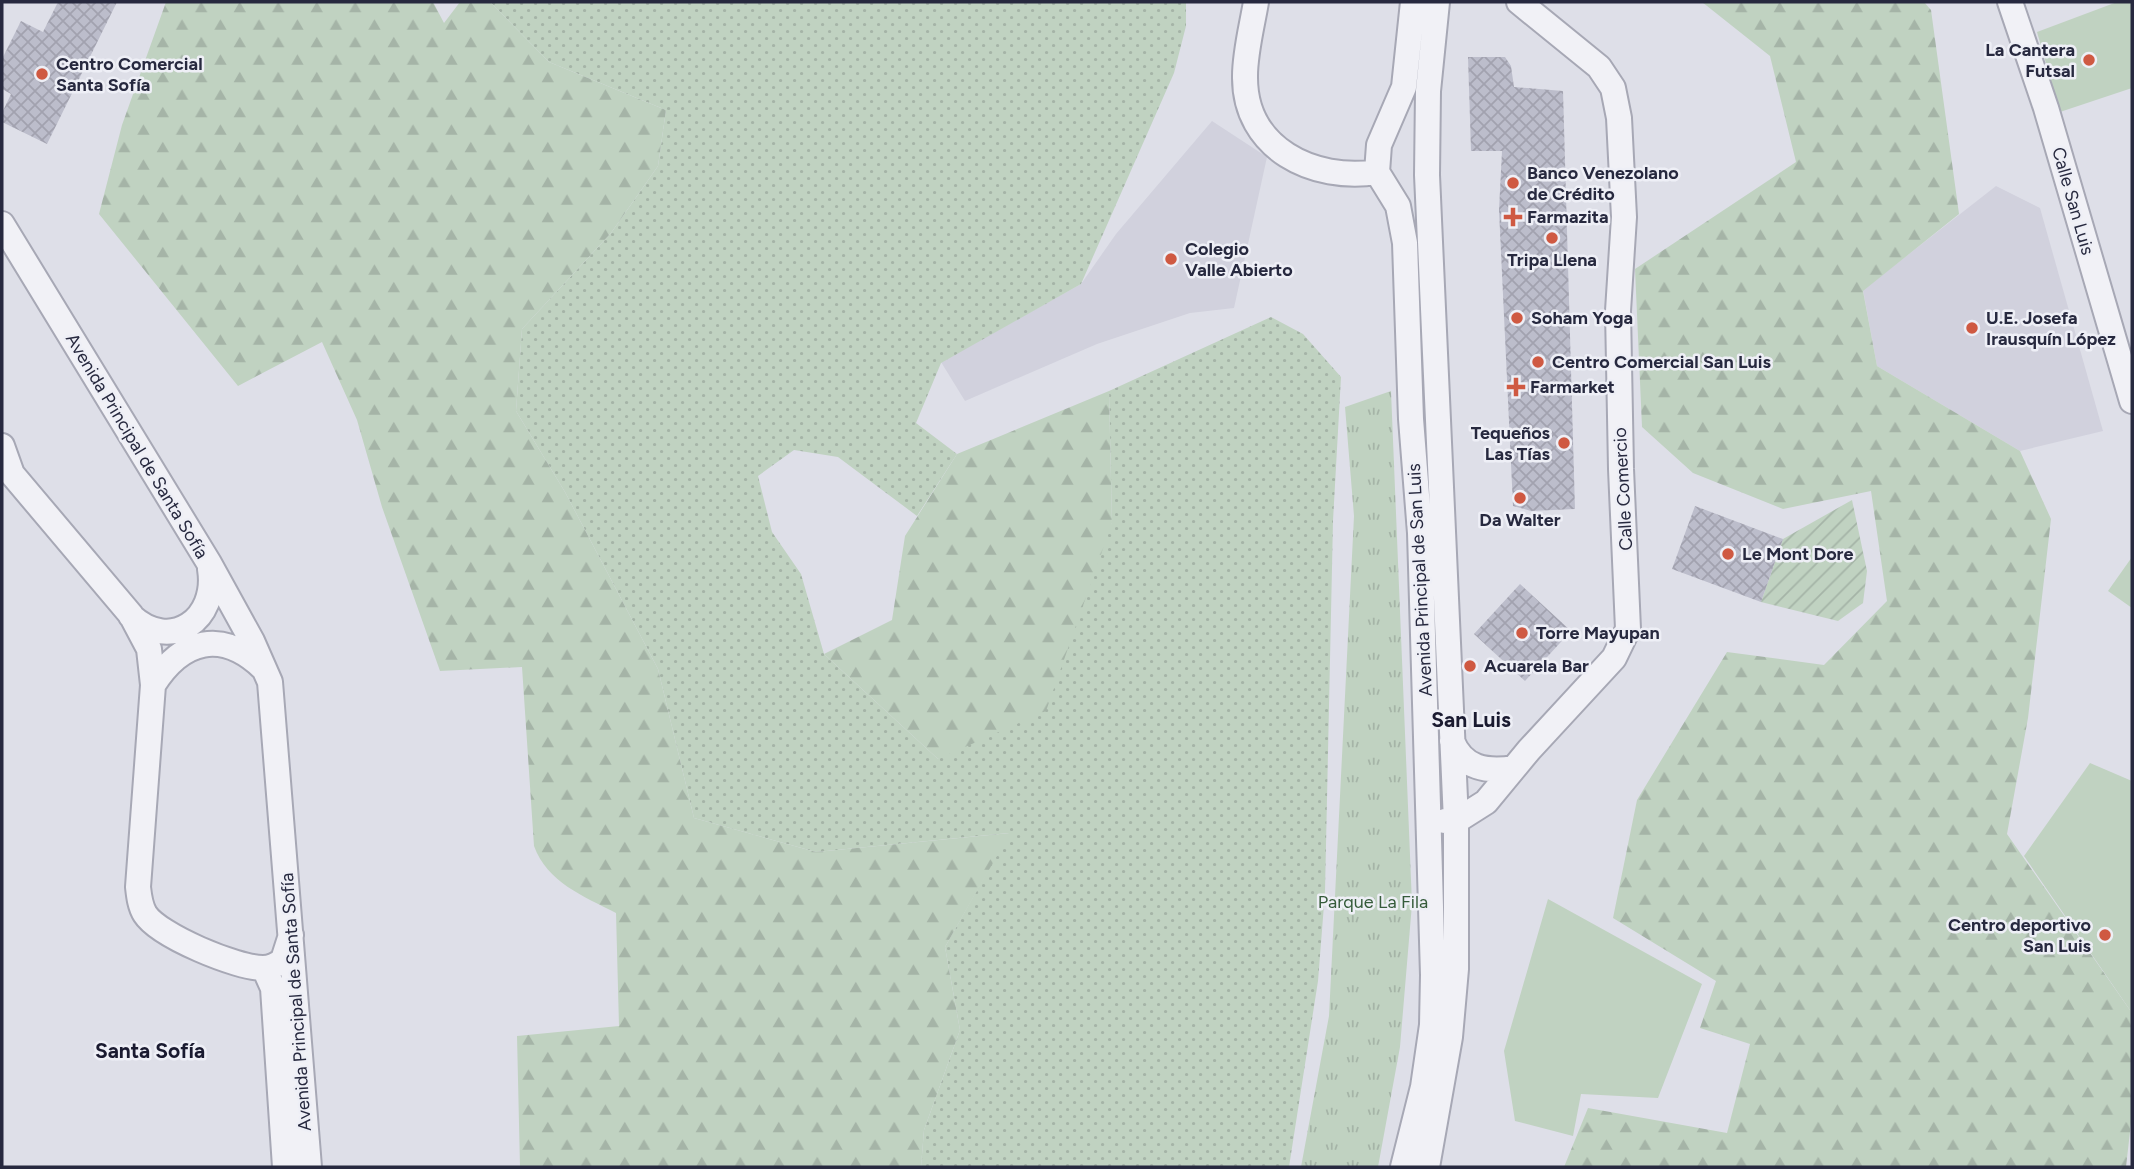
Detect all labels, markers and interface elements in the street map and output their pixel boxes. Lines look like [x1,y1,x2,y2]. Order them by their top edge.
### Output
place label: La Cantera Futsal [1985,39,2075,82]
marker: La Cantera Futsal [2081,52,2097,68]
place label: Centro Comercial Santa Sofía [56,53,203,96]
marker: Centro Comercial Santa Sofía [34,66,50,82]
street label: Calle San Luis [2047,145,2099,257]
place label: Banco Venezolano de Crédito [1527,162,1679,205]
marker: Banco Venezolano de Crédito [1505,175,1521,191]
place label: Farmazita [1527,206,1609,228]
marker: Farmazita [1505,209,1521,225]
marker: Tripa Llena [1544,230,1560,246]
place label: Colegio Valle Abierto [1185,238,1293,281]
place label: Tripa Llena [1507,249,1597,271]
marker: Colegio Valle Abierto [1163,251,1179,267]
place label: Soham Yoga [1531,307,1633,329]
place label: U.E. Josefa Irausquín López [1986,307,2116,350]
marker: Soham Yoga [1509,310,1525,326]
marker: U.E. Josefa Irausquín López [1964,320,1980,336]
street label: Avenida Principal de Santa Sofía [61,329,213,563]
place label: Centro Comercial San Luis [1552,351,1772,373]
marker: Centro Comercial San Luis [1530,354,1546,370]
place label: Farmarket [1530,376,1615,398]
marker: Farmarket [1508,379,1524,395]
place label: Tequeños Las Tías [1471,422,1551,465]
street label: Calle Comercio [1609,427,1637,551]
marker: Tequeños Las Tías [1556,435,1572,451]
street label: Avenida Principal de San Luis [1403,463,1437,697]
marker: Da Walter [1512,490,1528,506]
place label: Da Walter [1479,509,1561,531]
place label: Le Mont Dore [1742,543,1853,565]
marker: Le Mont Dore [1720,546,1736,562]
place label: Torre Mayupan [1536,622,1660,644]
marker: Torre Mayupan [1514,625,1530,641]
place label: Acuarela Bar [1484,655,1589,677]
marker: Acuarela Bar [1462,658,1478,674]
district label: San Luis [1431,707,1511,732]
street label: Avenida Principal de Santa Sofía [276,872,316,1132]
park label: Parque La Fila [1318,891,1428,913]
place label: Centro deportivo San Luis [1948,914,2092,957]
marker: Centro deportivo San Luis [2097,927,2113,943]
district label: Santa Sofía [95,1038,205,1063]

